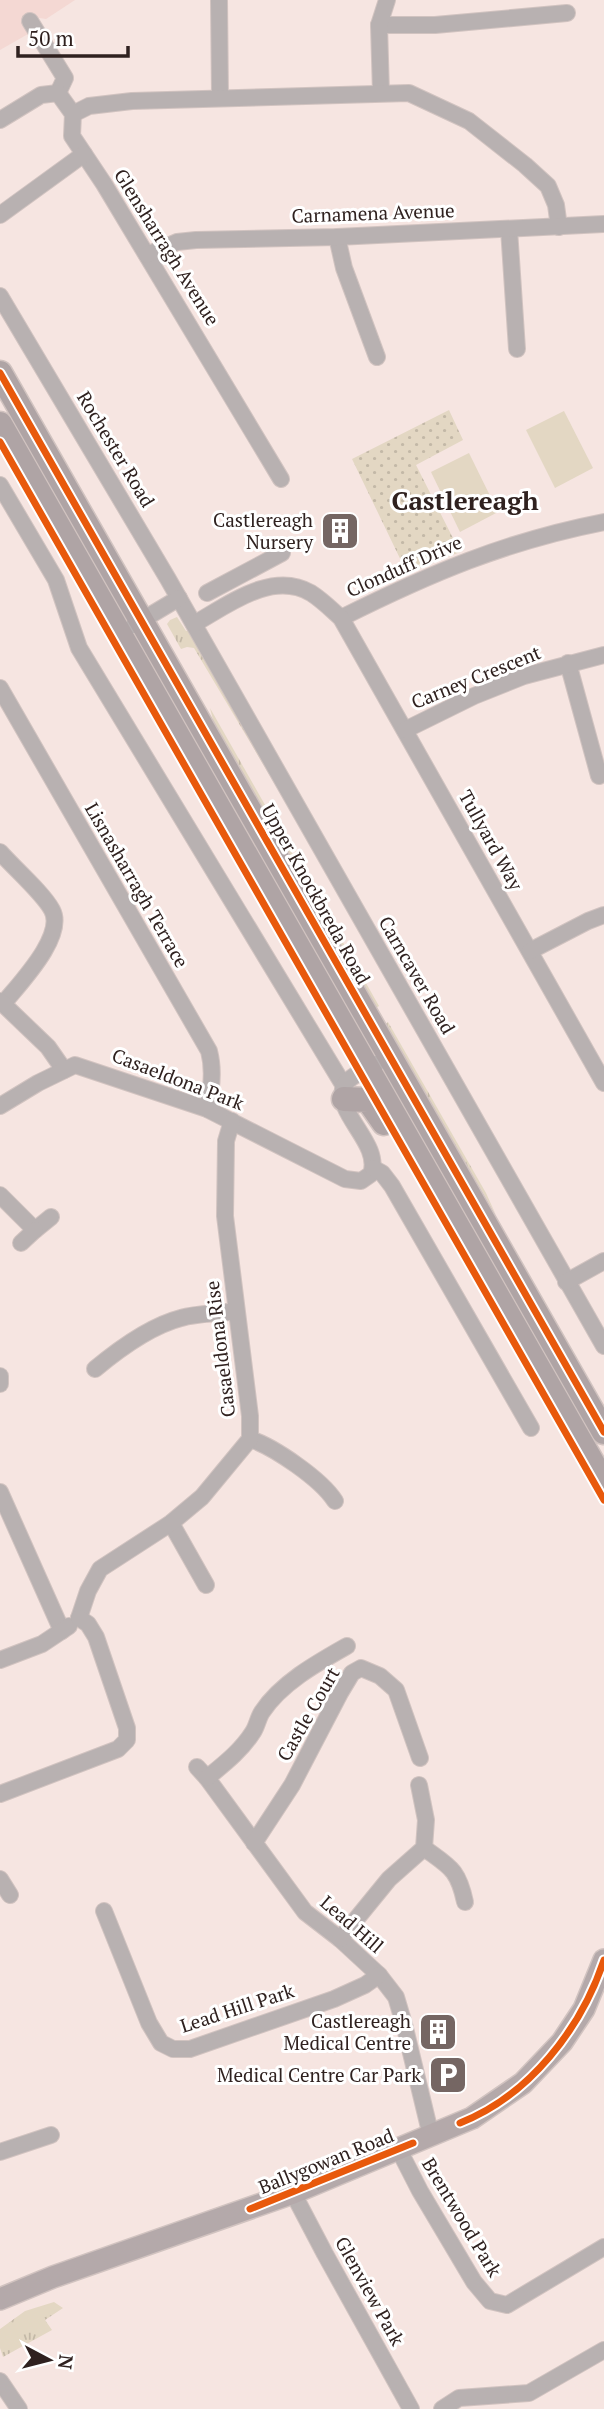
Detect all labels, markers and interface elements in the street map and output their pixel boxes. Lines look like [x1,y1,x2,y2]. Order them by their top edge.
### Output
scale bar [18,14,128,58]
text: 50 m [28,24,74,52]
street label: Glensharragh Avenue [109,164,226,330]
street label: Carnamena Avenue [291,197,455,228]
street label: Rochester Road [72,386,161,512]
district label: Castlereagh [391,483,539,517]
place label: Castlereagh Nursery [213,507,313,554]
building icon: Castlereagh Nursery [319,510,361,552]
street label: Clonduff Drive [342,529,466,602]
street label: Carney Crescent [407,639,544,714]
street label: Tullyard Way [454,785,529,895]
street label: Lisnasharragh Terrace [80,798,195,972]
street label: Upper Knockbreda Road [256,799,377,989]
street label: Carncaver Road [374,911,461,1039]
street label: Casaeldona Park [109,1042,248,1115]
street label: Casaeldona Rise [199,1280,240,1419]
street label: Castle Court [271,1662,345,1765]
street label: Lead Hill [316,1889,389,1958]
street label: Lead Hill Park [177,1977,297,2038]
place label: Castlereagh Medical Centre [283,2008,411,2055]
building icon: Castlereagh Medical Centre [417,2011,459,2053]
parking icon: Medical Centre Car Park [427,2054,469,2096]
place label: Medical Centre Car Park [217,2062,421,2087]
street label: Ballygowan Road [254,2122,398,2199]
street label: Brentwood Park [417,2153,508,2281]
street label: Glenview Park [330,2232,411,2350]
north arrow [14,2325,84,2395]
text: N [53,2353,80,2371]

